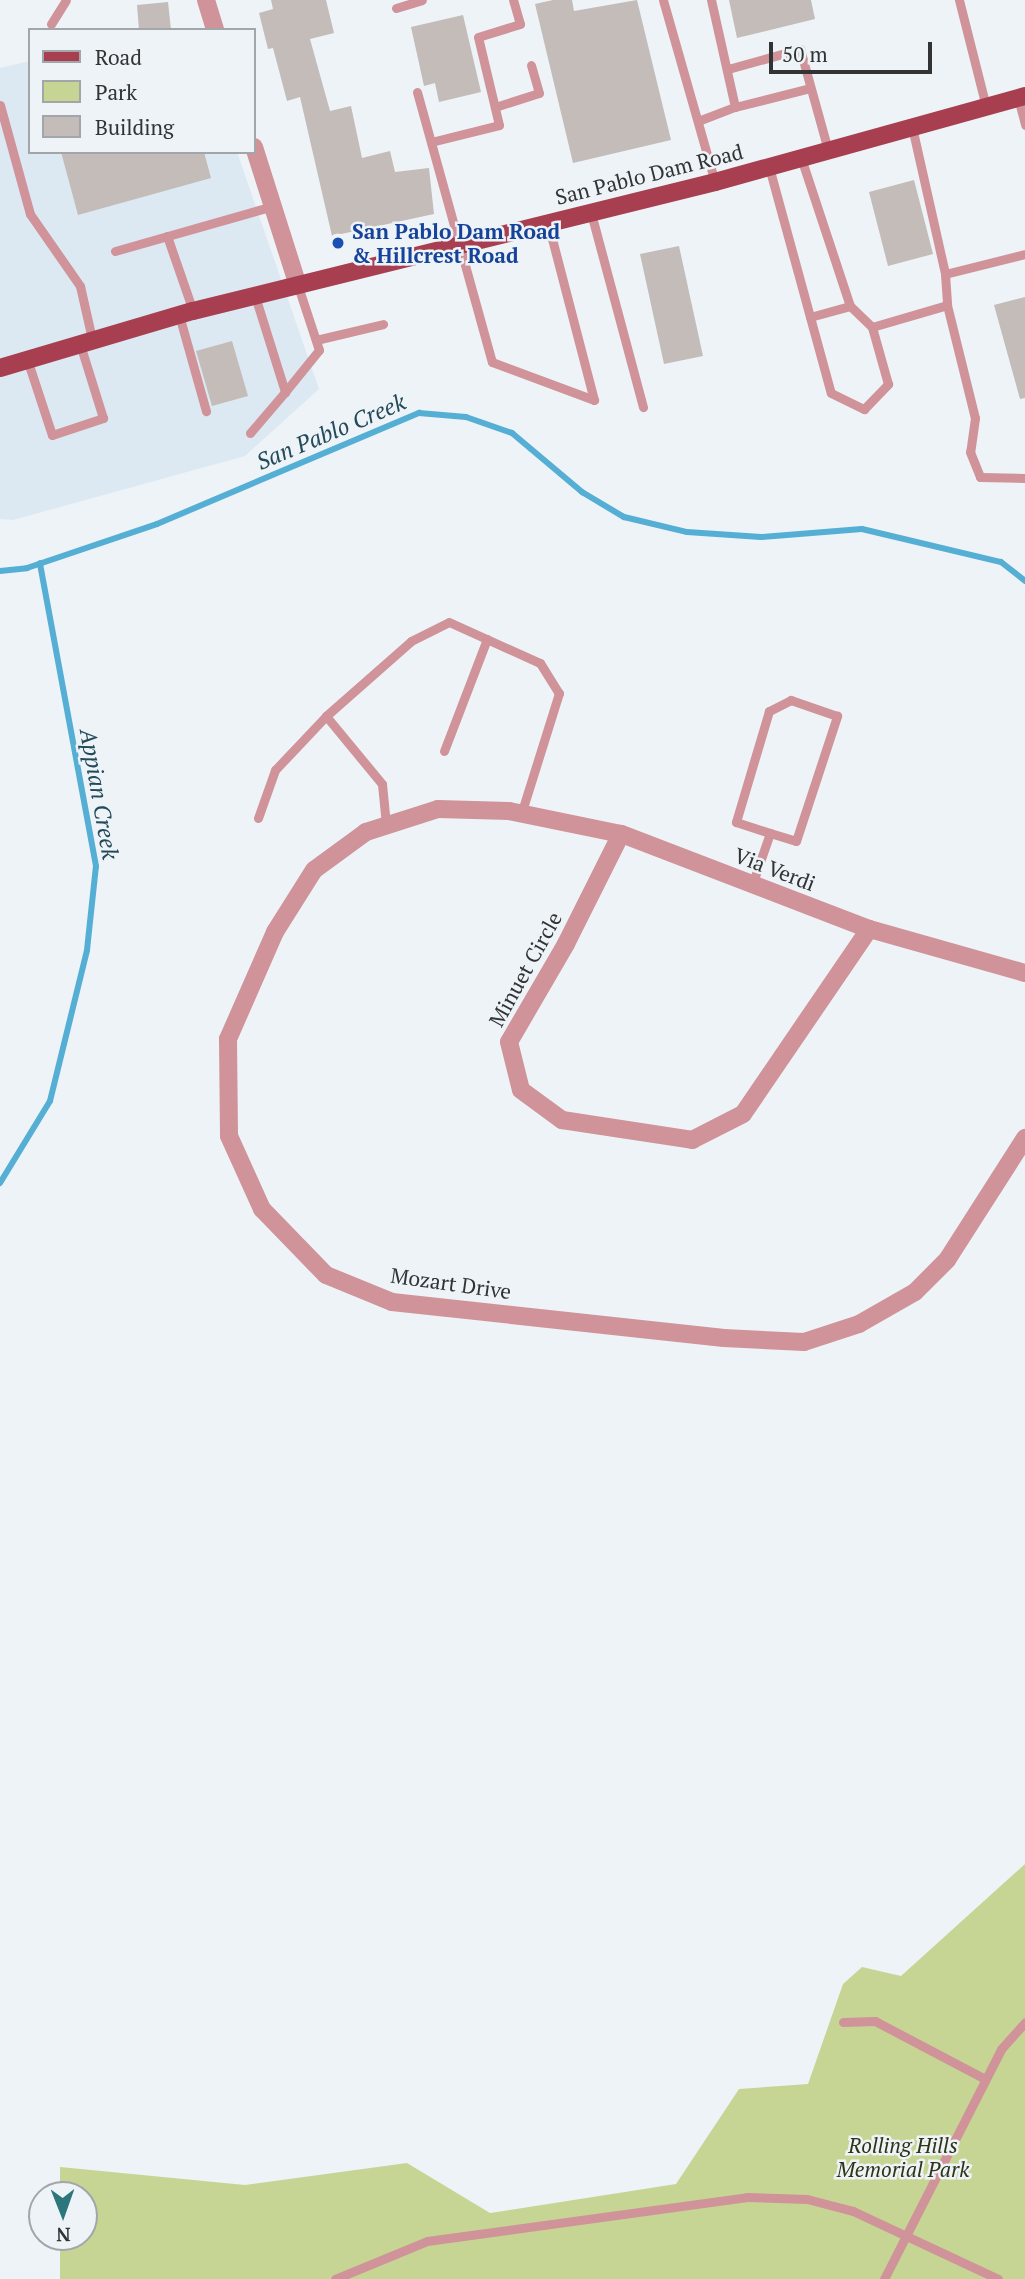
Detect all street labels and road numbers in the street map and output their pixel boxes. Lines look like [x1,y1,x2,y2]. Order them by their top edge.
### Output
street label: San Pablo Dam Road [553,138,745,210]
street label: Via Verdi [731,842,819,896]
street label: Minuet Circle [483,907,567,1031]
street label: Mozart Drive [389,1262,513,1304]

